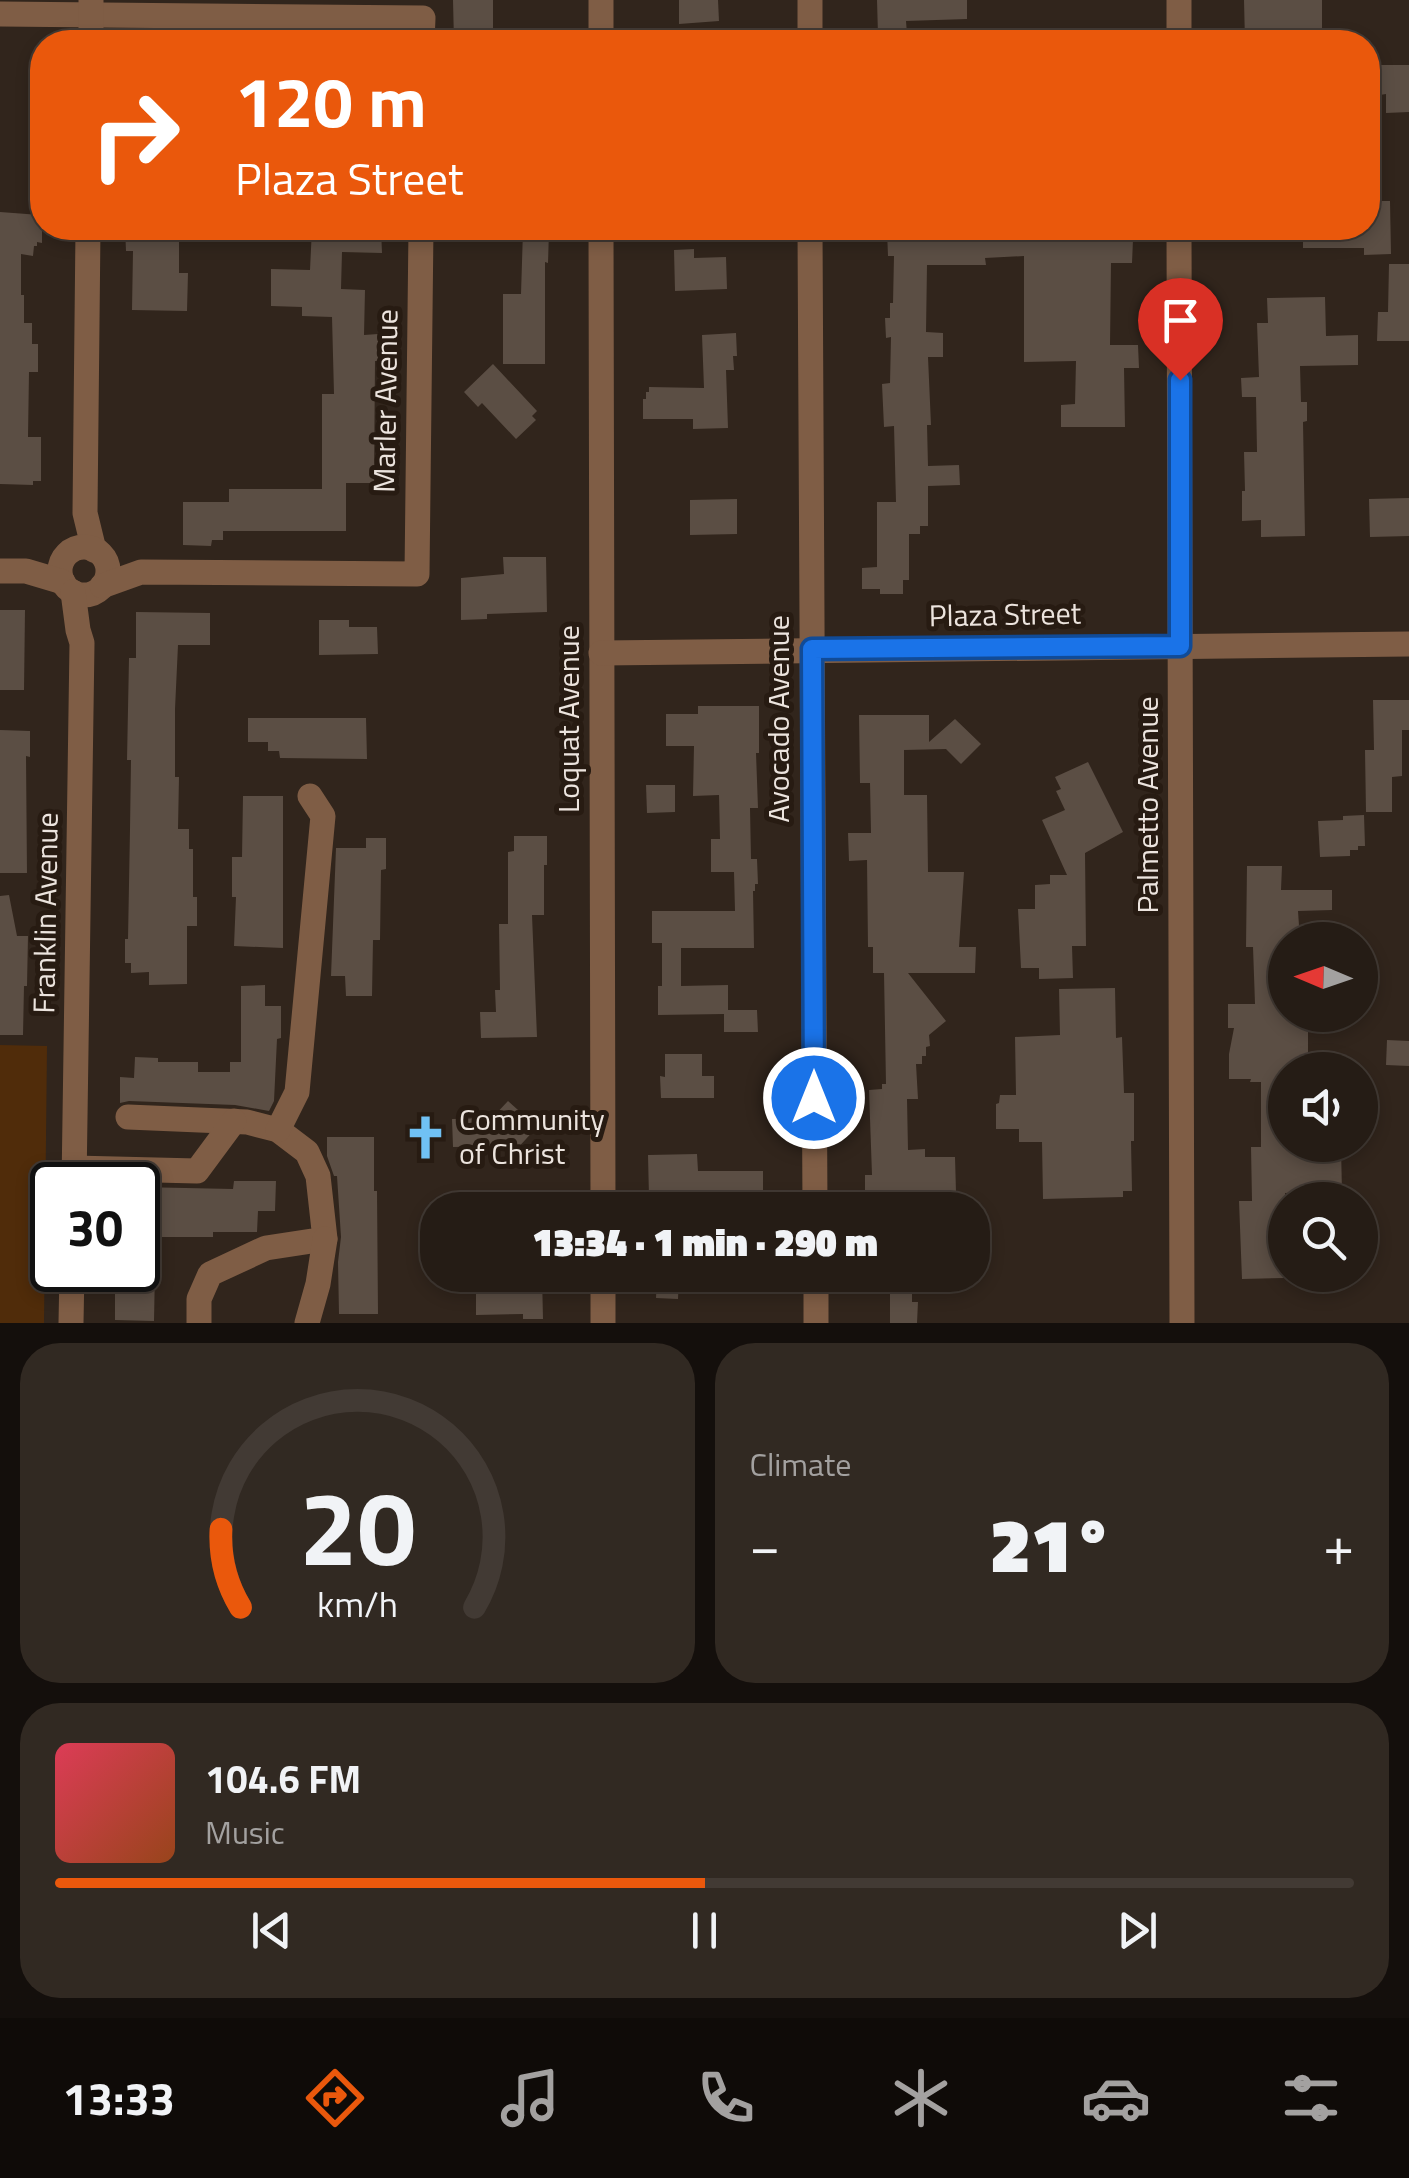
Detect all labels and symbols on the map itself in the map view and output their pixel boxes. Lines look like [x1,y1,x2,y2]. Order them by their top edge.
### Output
pin [1138,278,1223,381]
street label: Marler Avenue [360,309,410,493]
street label: Plaza Street [928,590,1082,638]
street label: Avocado Avenue [755,615,801,823]
street label: Loquat Avenue [545,625,591,813]
street label: Palmetto Avenue [1124,696,1170,914]
street label: Franklin Avenue [20,812,70,1014]
north arrow [1268,922,1378,1032]
position arrow [762,1046,866,1150]
place label: Community of Christ [459,1096,605,1176]
church icon: Community of Christ [402,1113,450,1161]
speed limit sign: 30 [30,1162,160,1292]

